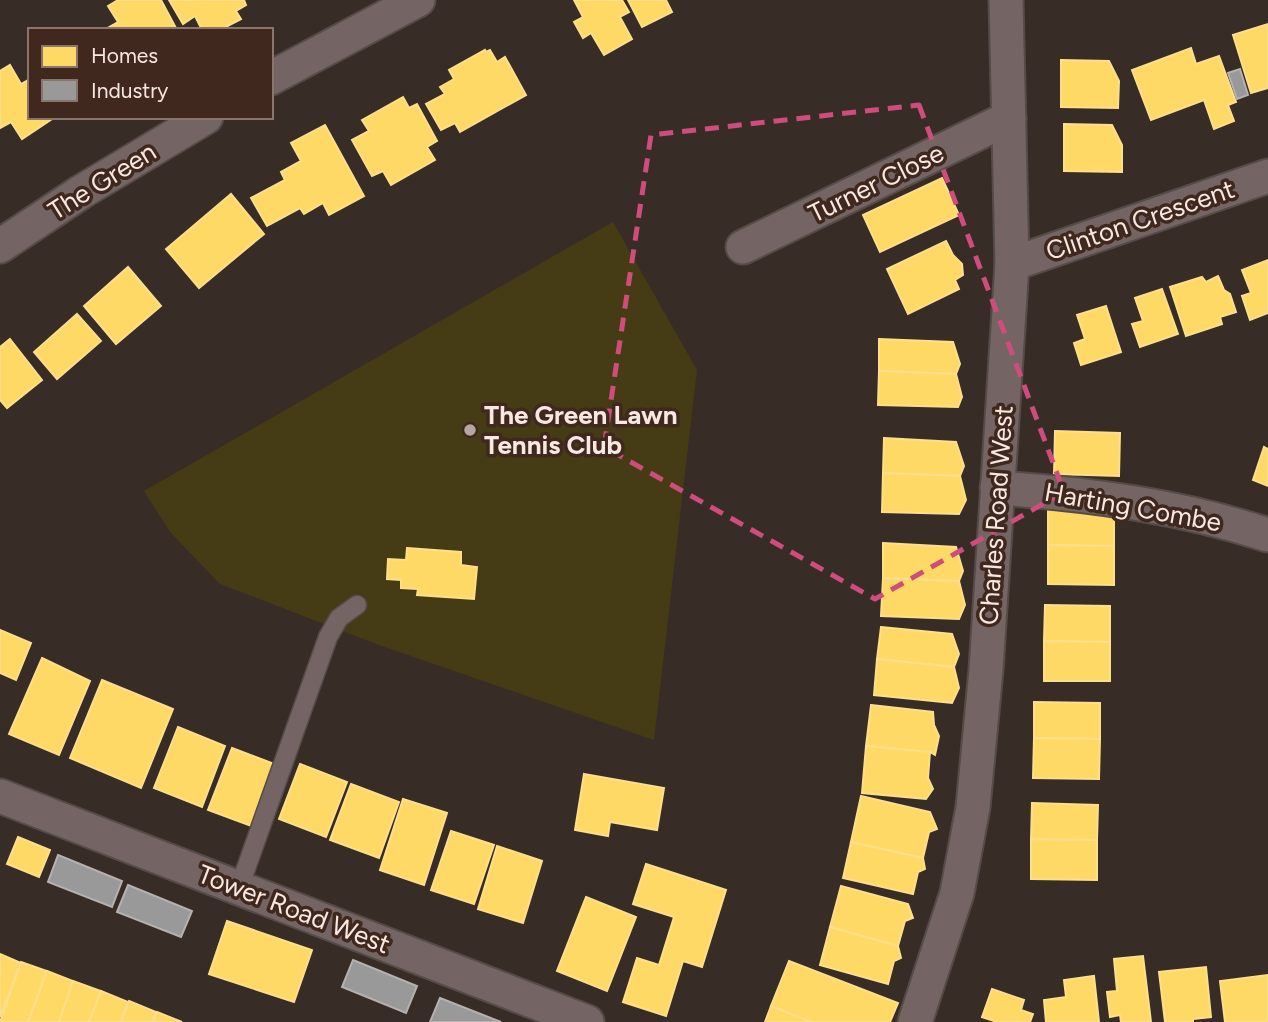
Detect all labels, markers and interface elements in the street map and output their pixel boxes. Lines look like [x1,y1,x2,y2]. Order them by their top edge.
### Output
legend [28,28,273,119]
text: Homes [91,43,158,68]
text: Industry [91,78,168,103]
street label: The Green [42,135,162,227]
street label: Turner Close [803,137,949,229]
street label: Clinton Crescent [1042,173,1239,267]
place label: The Green Lawn Tennis Club [484,399,677,461]
street label: Charles Road West [972,404,1020,626]
marker: The Green Lawn Tennis Club [462,422,478,438]
street label: Harting Combe [1042,476,1224,538]
street label: Tower Road West [193,858,395,960]

